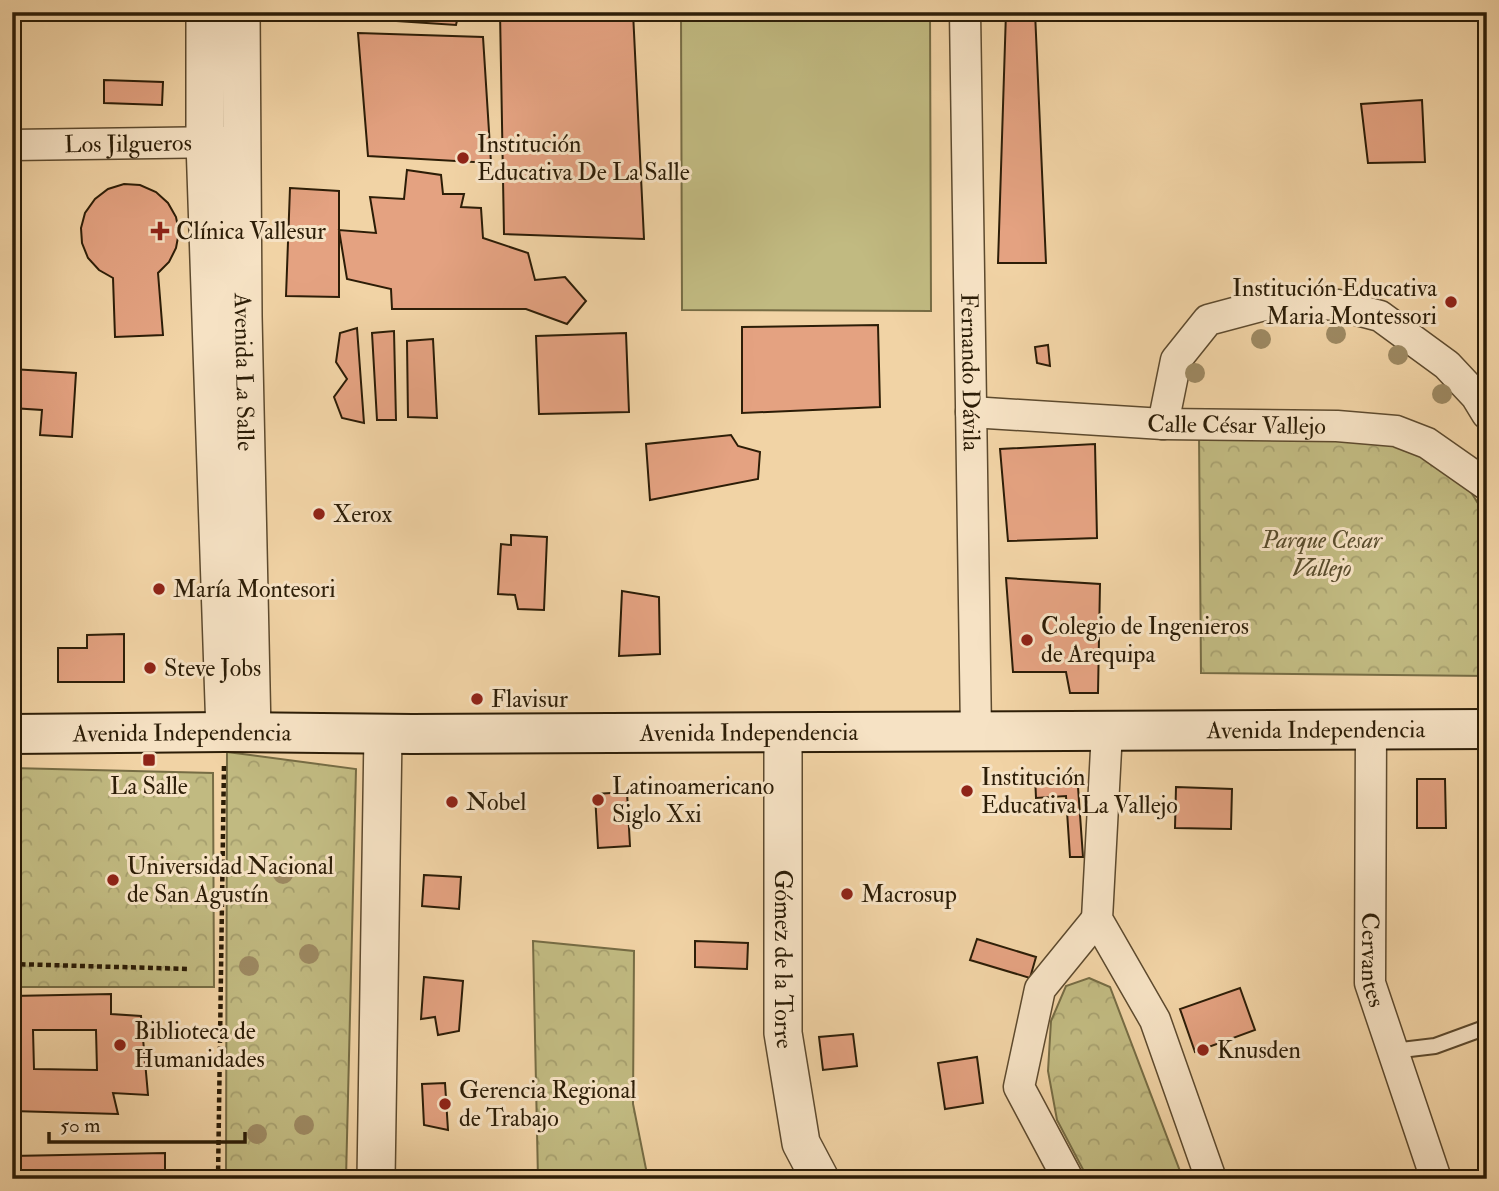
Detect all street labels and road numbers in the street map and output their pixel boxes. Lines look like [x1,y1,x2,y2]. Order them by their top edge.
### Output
street label: Los Jilgueros [64,127,192,160]
street label: Avenida La Salle [227,292,261,451]
street label: Fernando Dávila [953,293,987,452]
street label: Calle César Vallejo [1146,408,1326,442]
street label: Avenida Independencia [1206,714,1427,746]
street label: Avenida Independencia [71,717,293,749]
street label: Avenida Independencia [639,717,860,749]
street label: Gómez de la Torre [767,869,800,1051]
street label: Cervantes [1354,912,1392,1011]

